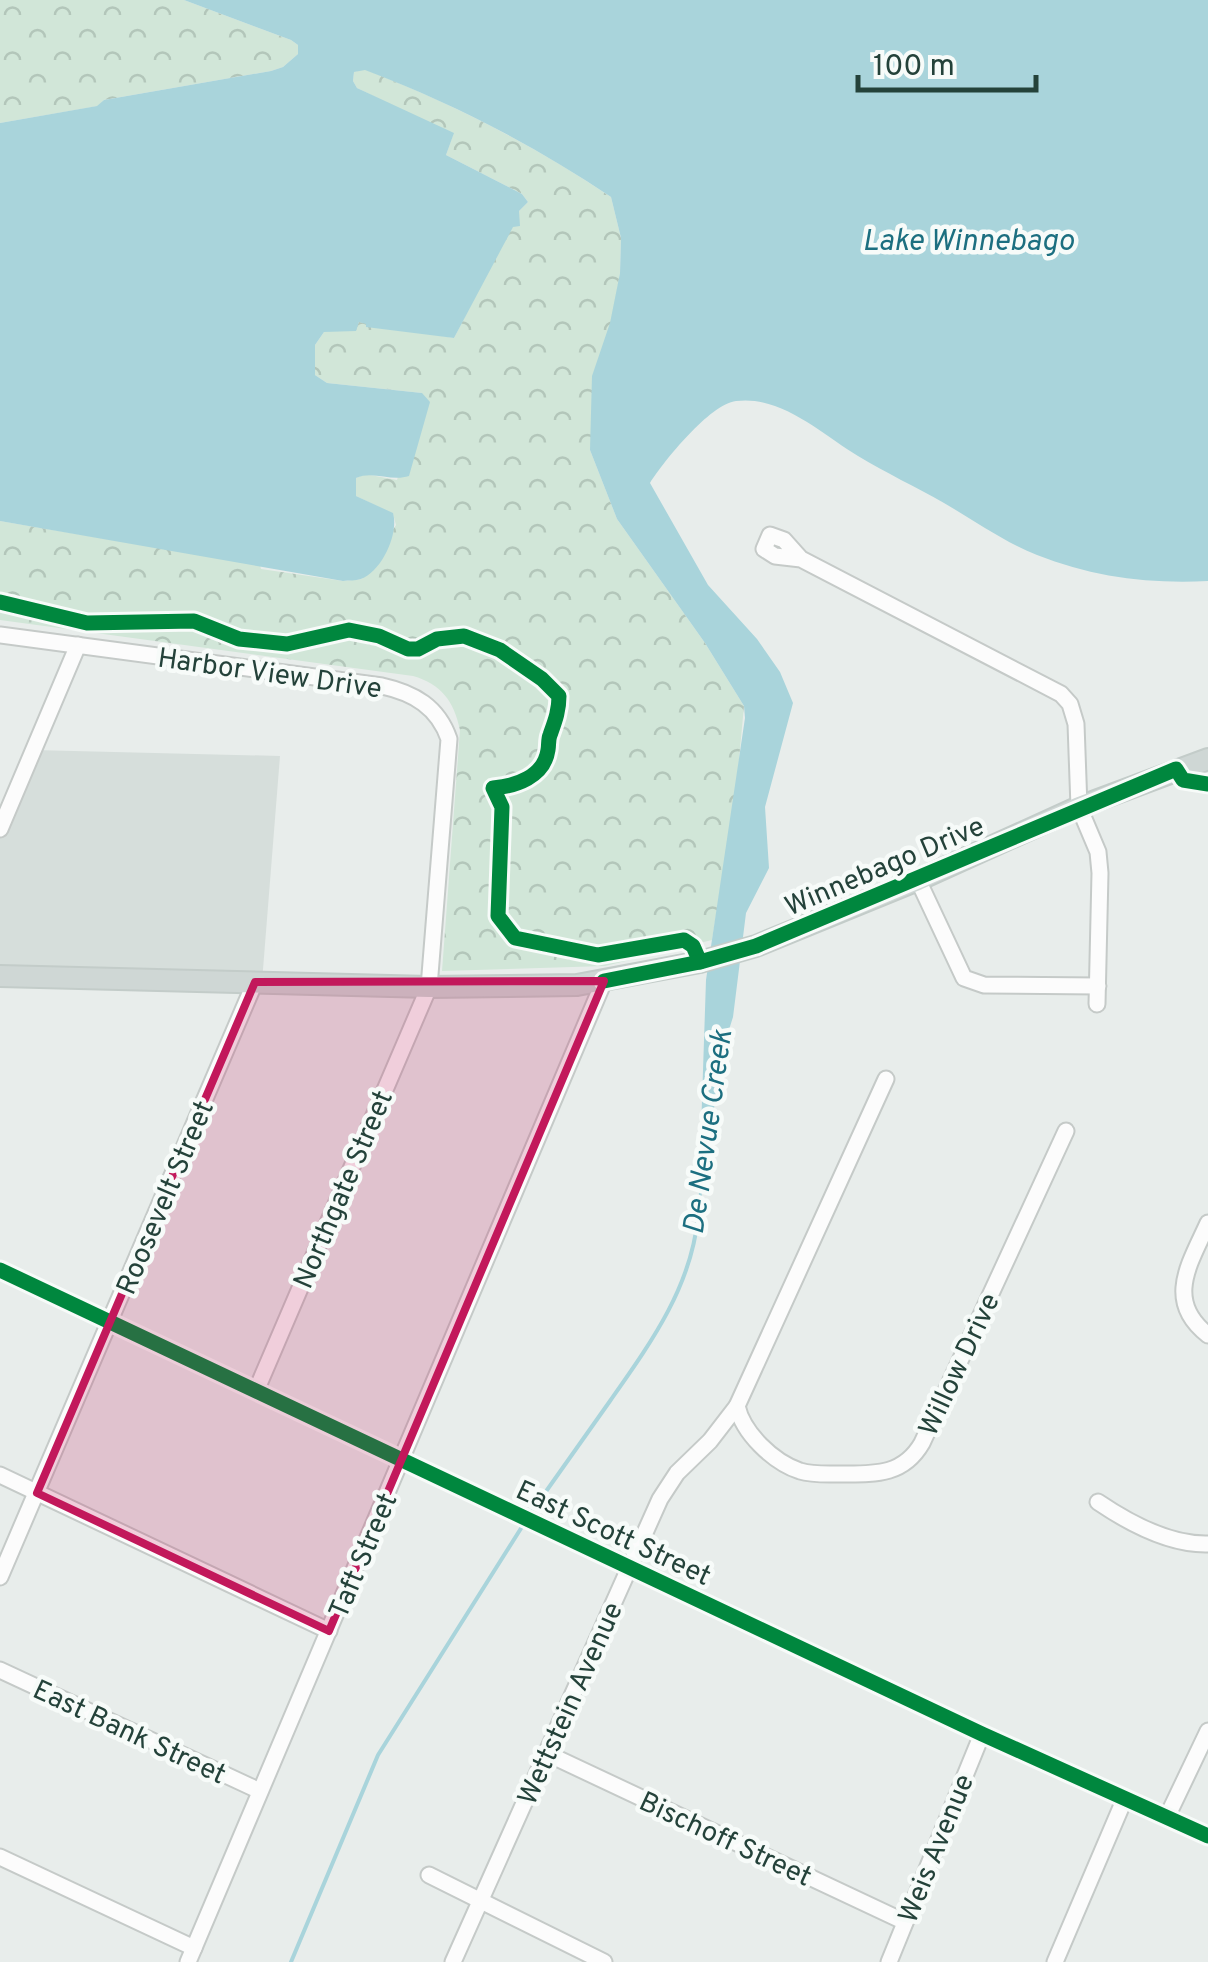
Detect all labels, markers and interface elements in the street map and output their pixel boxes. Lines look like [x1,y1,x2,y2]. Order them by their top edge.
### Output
scale bar [858,30,1036,92]
text: 100 m [873,49,955,86]
water label: Lake Winnebago [862,224,1074,261]
street label: Harbor View Drive [155,641,384,709]
street label: Winnebago Drive [780,809,990,926]
water label: De Nevue Creek [677,1027,742,1237]
street label: Northgate Street [287,1085,403,1295]
street label: Roosevelt Street [110,1096,224,1301]
street label: Willow Drive [912,1288,1009,1442]
street label: East Scott Street [509,1474,716,1596]
street label: Taft Street [322,1488,407,1624]
street label: Wettstein Avenue [511,1597,633,1811]
street label: East Bank Street [26,1673,231,1794]
street label: Weis Avenue [892,1769,984,1929]
street label: Bischoff Street [633,1785,817,1896]

